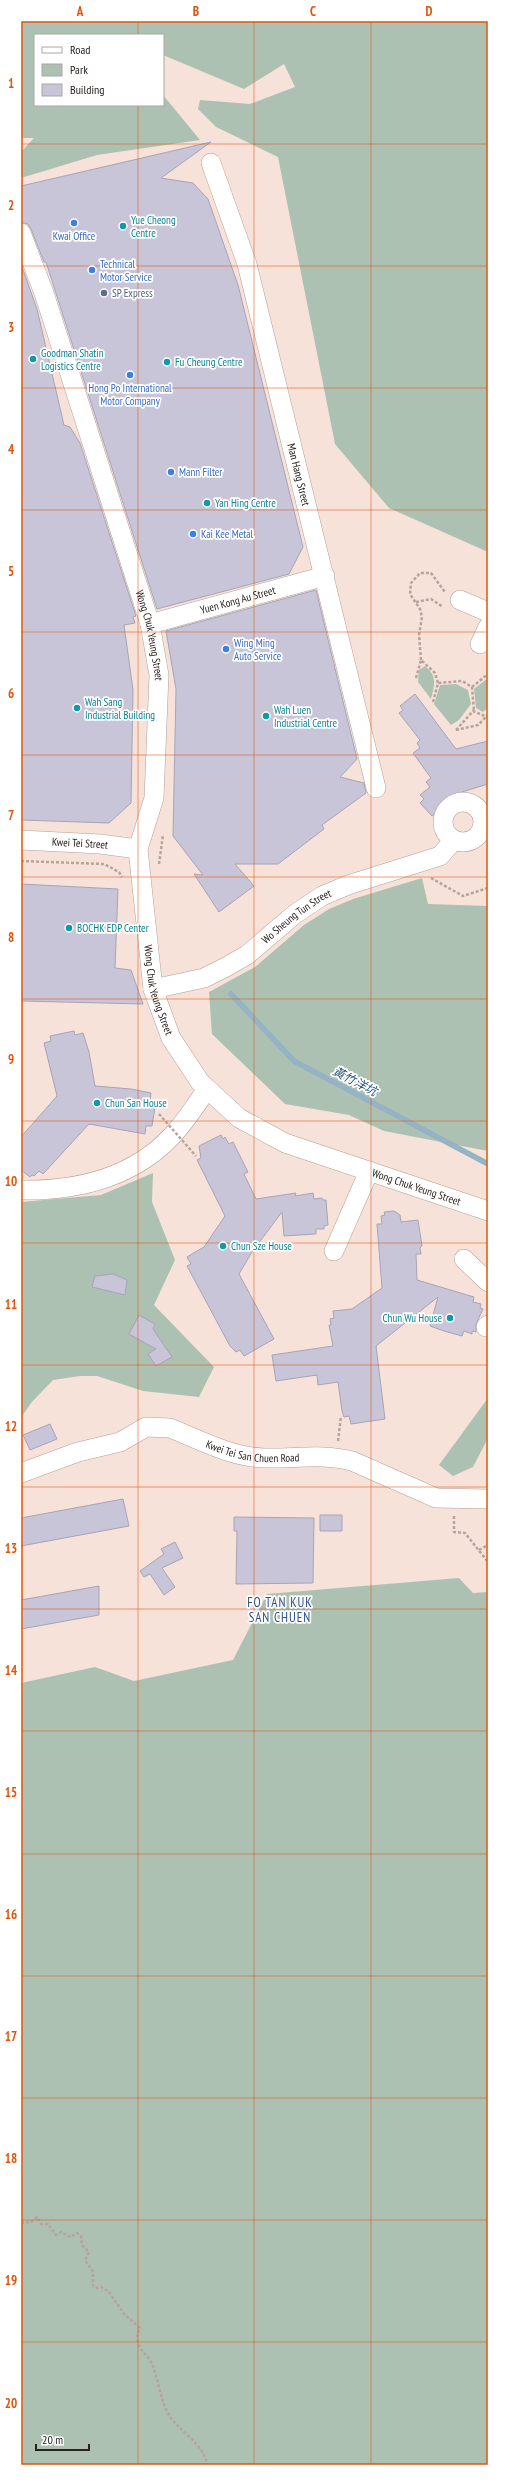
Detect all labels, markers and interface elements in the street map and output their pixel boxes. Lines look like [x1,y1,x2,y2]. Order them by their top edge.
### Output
text: A [76,3,84,20]
text: B [193,3,199,20]
text: C [310,3,316,20]
text: D [426,3,433,20]
legend [34,34,164,106]
text: Road [70,42,90,57]
text: Park [70,62,88,77]
text: 1 [8,75,14,92]
text: Building [70,82,105,97]
text: 2 [8,197,14,214]
place label: Yue Cheong Centre [131,213,176,240]
marker: Kwai Office [69,218,79,228]
marker: Yue Cheong Centre [118,221,128,231]
place label: Kwai Office [53,229,96,243]
place label: Technical Motor Service [100,257,152,284]
marker: Technical Motor Service [87,265,97,275]
place label: SP Express [112,286,153,300]
marker: SP Express [99,288,109,298]
text: 3 [8,319,14,336]
place label: Goodman Shatin Logistics Centre [41,346,104,373]
marker: Goodman Shatin Logistics Centre [28,354,38,364]
place label: Fu Cheung Centre [175,355,243,369]
marker: Fu Cheung Centre [162,357,172,367]
marker: Hong Po International Motor Company [125,370,135,380]
place label: Hong Po International Motor Company [88,381,172,408]
text: 4 [8,441,15,458]
street label: Man Hang Street [284,442,313,507]
place label: Mann Filter [179,465,222,479]
marker: Mann Filter [166,467,176,477]
place label: Yan Hing Centre [215,496,276,510]
marker: Yan Hing Centre [202,498,212,508]
place label: Kai Kee Metal [201,527,254,541]
marker: Kai Kee Metal [188,529,198,539]
text: 5 [8,563,14,580]
street label: Yuen Kong Au Street [199,583,277,617]
street label: Wong Chuk Yeung Street [133,588,166,681]
place label: Wing Ming Auto Service [234,636,282,663]
marker: Wing Ming Auto Service [221,644,231,654]
text: 6 [8,685,14,702]
place label: Wah Sang Industrial Building [85,695,155,722]
marker: Wah Sang Industrial Building [72,703,82,713]
place label: Wah Luen Industrial Centre [274,703,338,730]
marker: Wah Luen Industrial Centre [261,711,271,721]
text: 7 [8,807,14,824]
street label: Kwei Tei Street [51,835,109,852]
street label: Wo Sheung Tun Street [259,886,333,946]
place label: BOCHK EDP Center [77,921,149,935]
marker: BOCHK EDP Center [64,923,74,933]
text: 8 [8,929,14,946]
street label: Wong Chuk Yeung Street [141,944,176,1037]
text: 9 [8,1051,14,1068]
water label: 黃竹洋坑 [330,1063,381,1100]
place label: Chun San House [105,1096,167,1110]
marker: Chun San House [92,1098,102,1108]
street label: Wong Chuk Yeung Street [370,1166,463,1208]
text: 10 [5,1173,17,1190]
place label: Chun Sze House [231,1239,292,1253]
marker: Chun Sze House [218,1241,228,1251]
text: 11 [5,1296,17,1313]
place label: Chun Wu House [383,1311,442,1325]
marker: Chun Wu House [445,1313,455,1323]
text: 12 [5,1418,17,1435]
street label: Kwei Tei San Chuen Road [204,1437,300,1465]
text: 13 [5,1540,17,1557]
district label: FO TAN KUK SAN CHUEN [247,1594,313,1626]
text: 14 [5,1662,18,1679]
text: 15 [5,1784,17,1801]
text: 16 [5,1906,17,1923]
text: 17 [5,2028,17,2045]
text: 18 [5,2150,17,2167]
text: 19 [5,2272,17,2289]
text: 20 [5,2395,17,2412]
scale bar [36,2426,89,2452]
text: 20 m [42,2432,63,2447]

